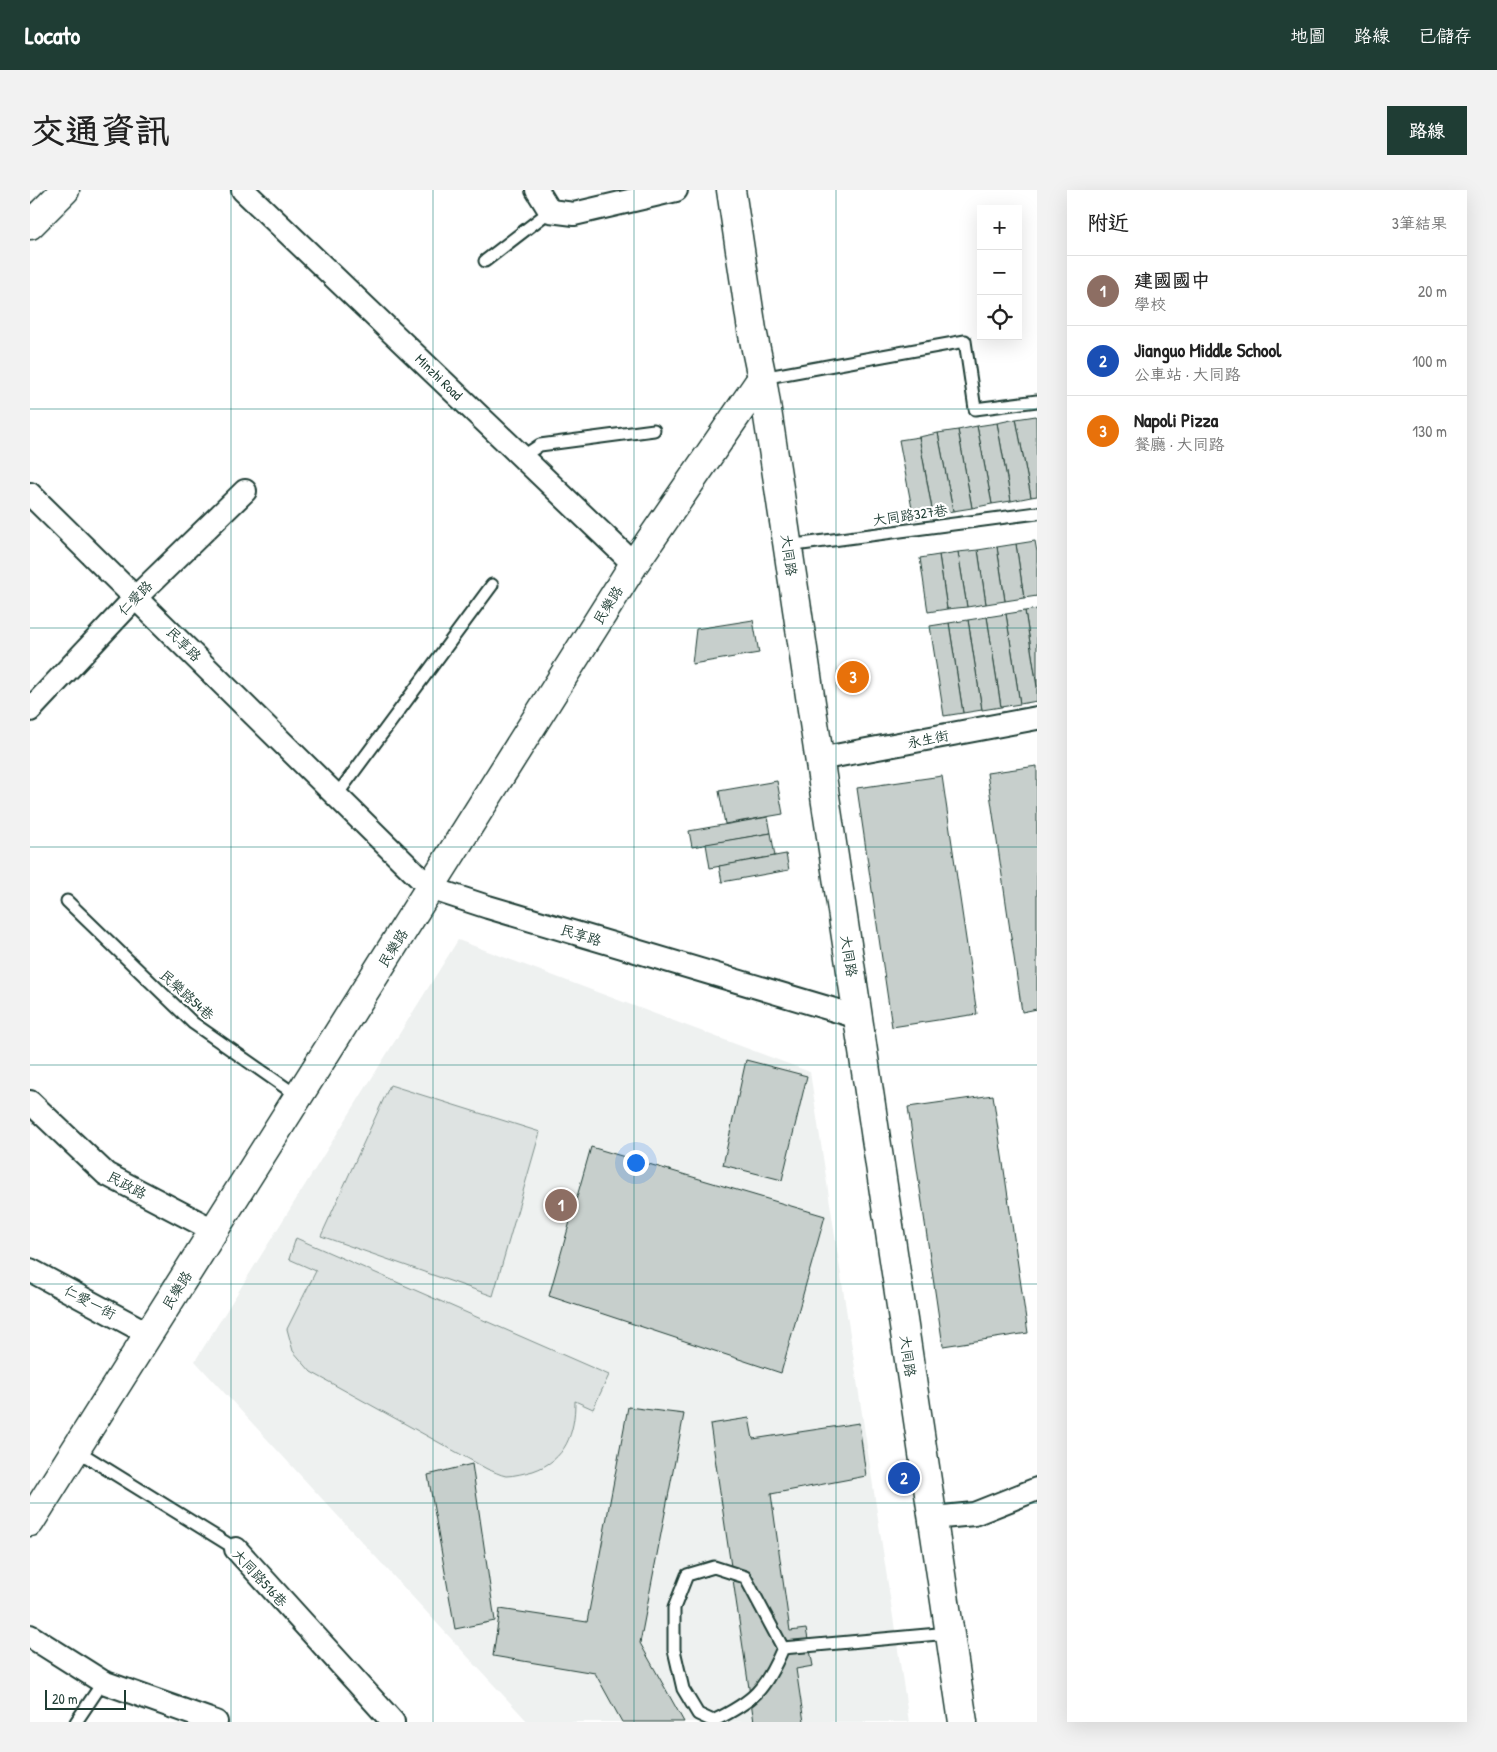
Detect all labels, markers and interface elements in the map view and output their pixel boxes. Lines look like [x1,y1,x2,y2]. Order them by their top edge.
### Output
text: Locato [25,19,80,51]
text: 地圖 [1290,23,1326,48]
text: 路線 [1354,23,1390,48]
text: 已儲存 [1418,23,1472,48]
button: 路線 [1387,106,1467,155]
text: 交通資訊 [30,107,170,154]
map controls [977,205,1022,340]
button: + [977,205,1022,250]
text: 附近 [1087,208,1129,237]
text: 3筆結果 [1392,212,1447,234]
button: − [977,250,1022,295]
text: 建國國中 [1134,267,1210,293]
text: 1 [1100,280,1106,302]
text: 20 m [1418,280,1447,302]
text: 學校 [1134,293,1166,315]
button: locate [977,295,1022,340]
text: Jianguo Middle School [1134,337,1281,363]
street label: Minzhi Road [412,349,468,404]
text: 2 [1099,350,1107,372]
text: 100 m [1412,350,1447,372]
text: 公車站 · 大同路 [1134,363,1241,385]
text: Napoli Pizza [1134,407,1218,433]
text: 3 [1099,420,1107,442]
text: 130 m [1412,420,1447,442]
text: 餐廳 · 大同路 [1134,433,1225,455]
street label: 大同路327巷 [871,500,950,529]
street label: 大同路 [777,533,802,577]
street label: 仁愛路 [113,576,156,619]
street label: 民樂路 [588,582,627,628]
street label: 民享路 [163,622,206,665]
pin: 3 [837,658,869,696]
street label: 永生街 [905,725,950,752]
street label: 民享路 [558,919,604,950]
street label: 民樂路 [373,925,412,971]
street label: 大同路 [837,934,862,978]
street label: 民樂路54巷 [156,965,219,1025]
your location [623,1150,649,1176]
street label: 民政路 [104,1166,150,1203]
pin: 1 [545,1186,577,1224]
street label: 民樂路 [157,1267,196,1313]
street label: 仁愛一街 [61,1280,119,1323]
street label: 大同路 [896,1334,921,1378]
pin: 2 [888,1459,920,1497]
street label: 大同路516巷 [229,1545,293,1611]
scale bar [45,1687,126,1710]
text: 20 m [52,1689,78,1708]

